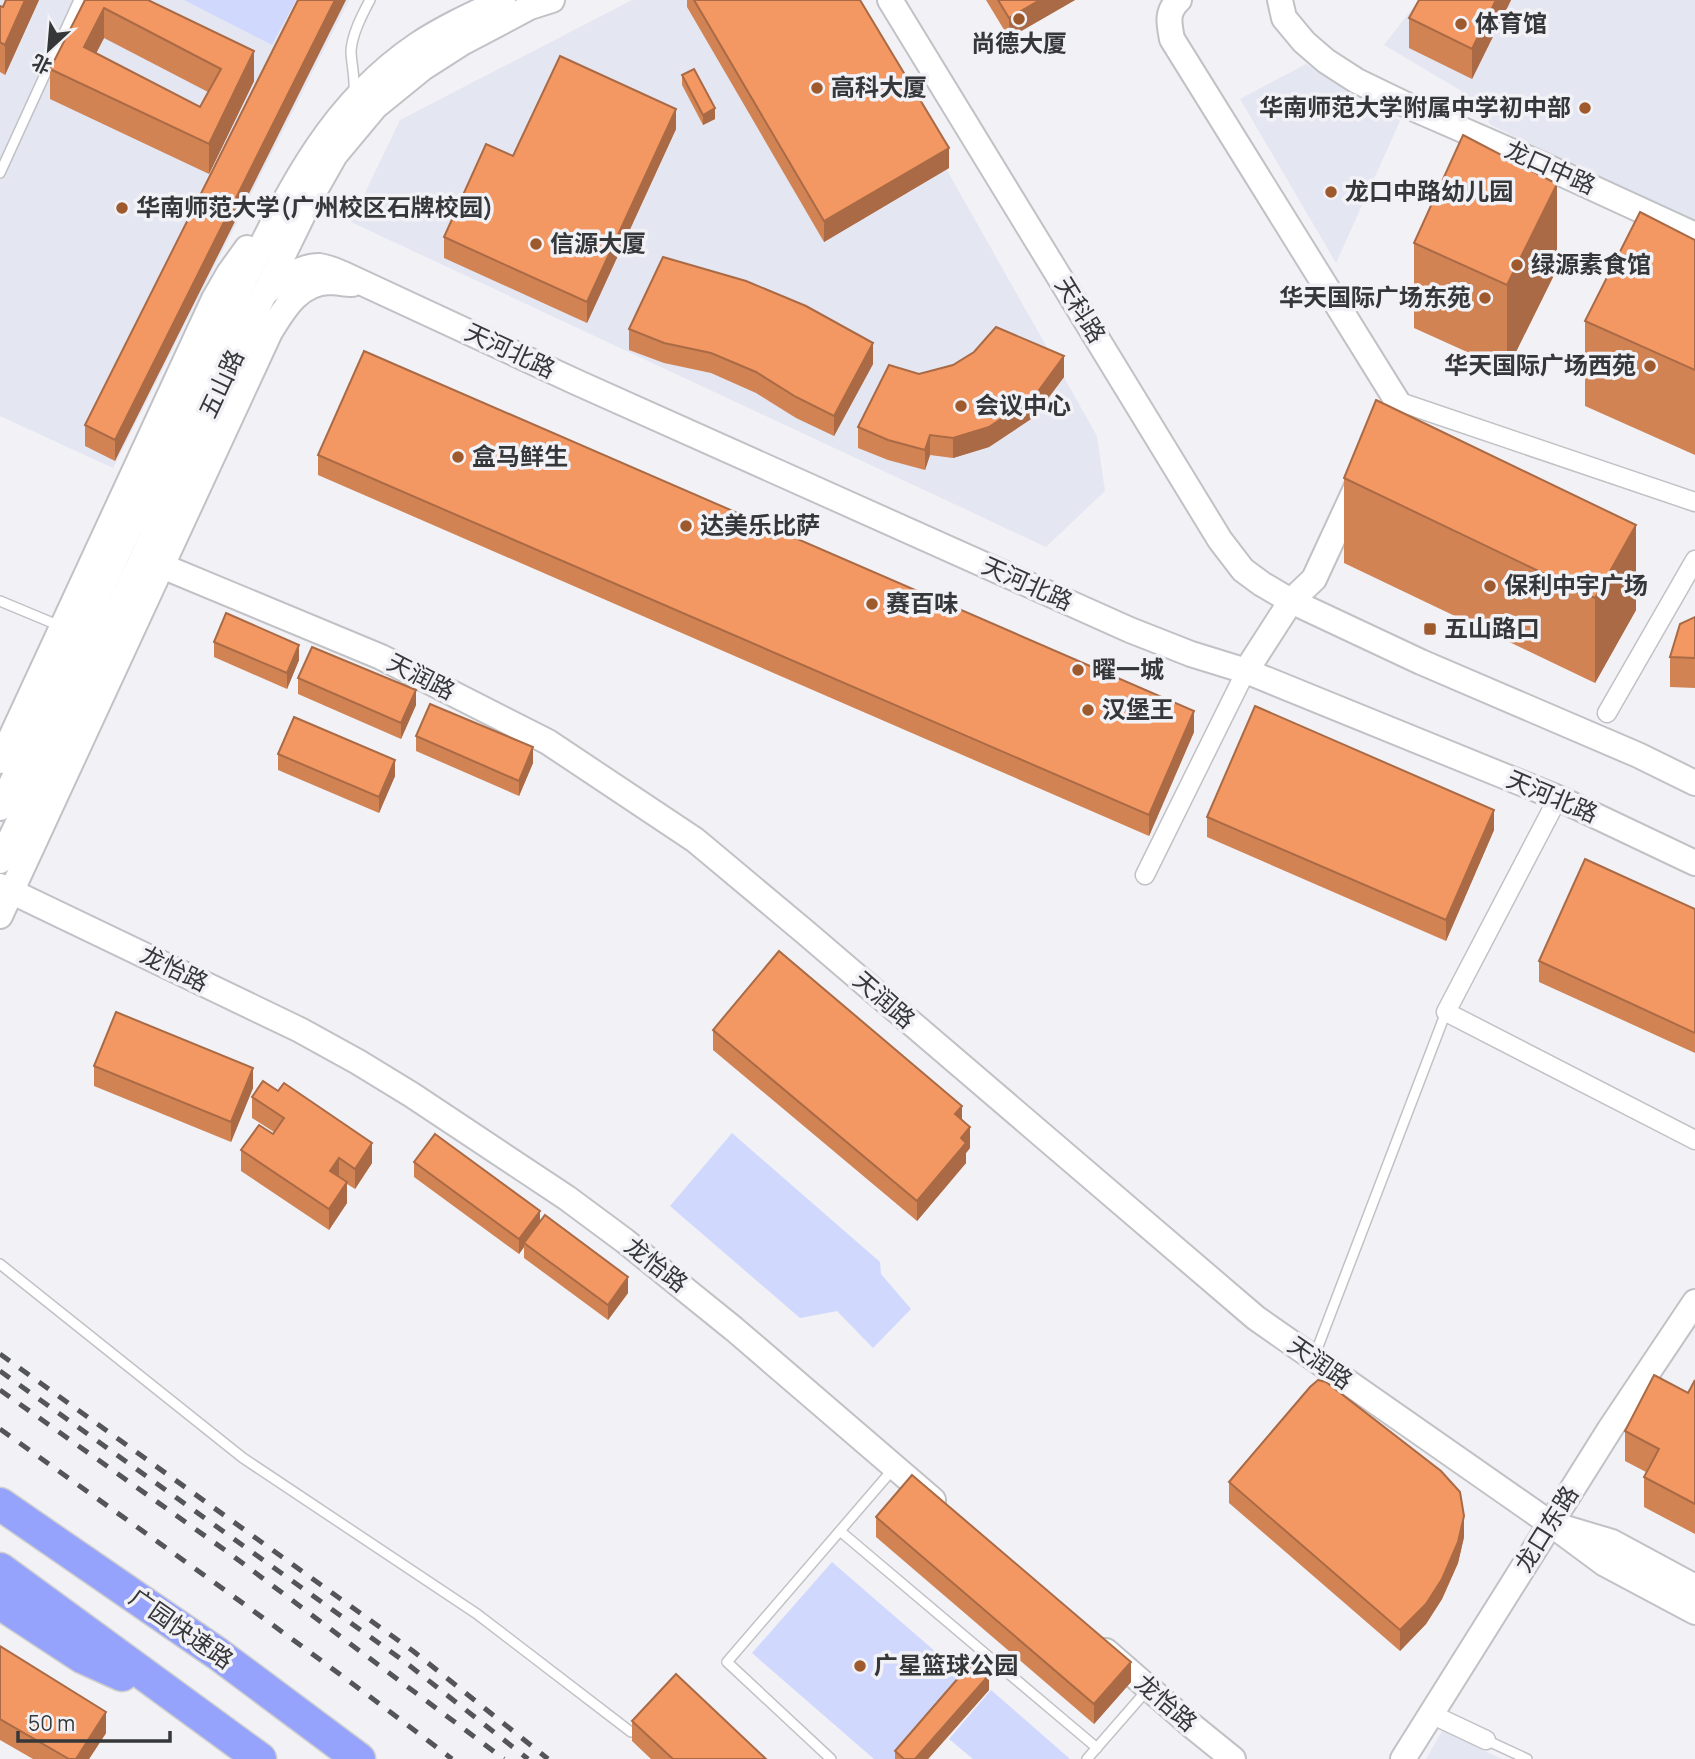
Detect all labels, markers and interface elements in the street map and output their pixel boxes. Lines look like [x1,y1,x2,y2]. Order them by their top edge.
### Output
place label: 体育馆 [1475,6,1547,39]
marker: 尚德大厦 [1011,11,1027,27]
north arrow [14,14,84,84]
marker: 体育馆 [1453,16,1469,32]
place label: 尚德大厦 [971,26,1067,59]
text: 北 [27,48,56,80]
place label: 高科大厦 [831,70,927,103]
marker: 高科大厦 [809,80,825,96]
place label: 华南师范大学附属中学初中部 [1259,90,1571,123]
marker: 华南师范大学附属中学初中部 [1577,100,1593,116]
street label: 龙口中路 [1500,132,1601,201]
place label: 龙口中路幼儿园 [1345,174,1513,207]
marker: 龙口中路幼儿园 [1323,184,1339,200]
place label: 华南师范大学(广州校区石牌校园) [136,190,494,223]
marker: 华南师范大学(广州校区石牌校园) [114,200,130,216]
place label: 信源大厦 [550,226,646,259]
marker: 信源大厦 [528,236,544,252]
place label: 绿源素食馆 [1531,247,1651,280]
marker: 绿源素食馆 [1509,257,1525,273]
street label: 天科路 [1048,270,1114,348]
place label: 华天国际广场东苑 [1279,280,1471,313]
marker: 华天国际广场东苑 [1477,290,1493,306]
street label: 天河北路 [460,314,561,385]
street label: 五山路 [190,344,251,423]
place label: 华天国际广场西苑 [1444,348,1636,381]
marker: 华天国际广场西苑 [1642,358,1658,374]
place label: 会议中心 [975,388,1071,421]
marker: 会议中心 [953,398,969,414]
place label: 盒马鲜生 [472,439,568,472]
marker: 盒马鲜生 [450,449,466,465]
place label: 达美乐比萨 [700,508,820,541]
marker: 达美乐比萨 [678,518,694,534]
street label: 天河北路 [977,548,1078,617]
place label: 保利中宇广场 [1504,568,1648,601]
marker: 保利中宇广场 [1482,578,1498,594]
place label: 赛百味 [886,586,958,619]
marker: 赛百味 [864,596,880,612]
place label: 五山路口 [1444,611,1540,644]
marker: 五山路口 [1422,621,1438,637]
street label: 天润路 [382,645,461,707]
place label: 曜一城 [1092,652,1164,685]
marker: 曜一城 [1070,662,1086,678]
place label: 汉堡王 [1102,692,1174,725]
marker: 汉堡王 [1080,702,1096,718]
street label: 天河北路 [1502,762,1603,830]
street label: 龙怡路 [135,937,214,998]
street label: 天润路 [847,963,923,1035]
street label: 龙怡路 [618,1229,695,1299]
street label: 天润路 [1282,1328,1360,1396]
street label: 龙口东路 [1506,1479,1585,1578]
street label: 广园快速路 [123,1580,240,1676]
place label: 广星篮球公园 [874,1648,1018,1681]
marker: 广星篮球公园 [852,1658,868,1674]
street label: 龙怡路 [1129,1666,1205,1738]
scale bar [18,1700,170,1744]
text: 50 m [28,1709,75,1737]

